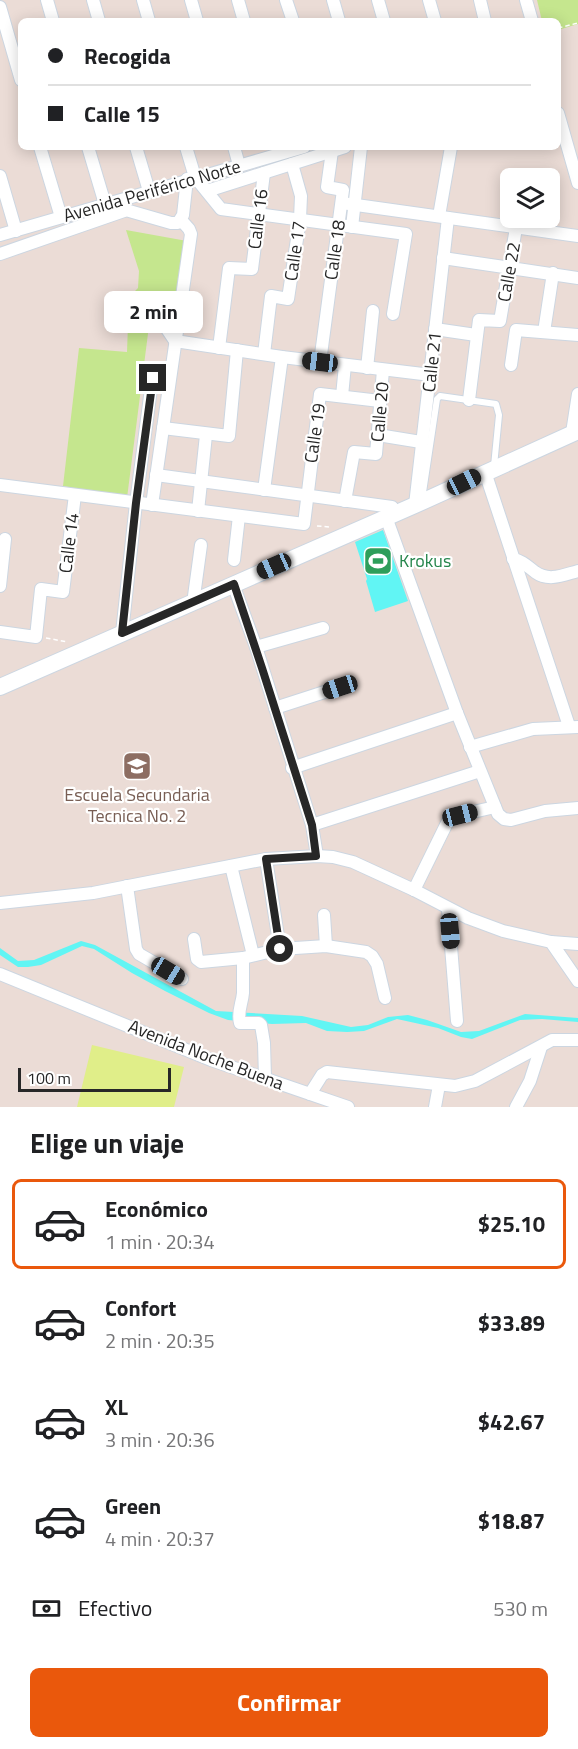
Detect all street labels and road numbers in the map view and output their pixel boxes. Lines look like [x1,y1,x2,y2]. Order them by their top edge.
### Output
street label: Avenida Periférico Norte [60,152,244,229]
street label: Calle 16 [240,187,275,251]
street label: Calle 18 [317,218,352,282]
street label: Calle 17 [277,219,312,283]
street label: Calle 22 [490,240,527,304]
street label: Calle 21 [415,331,448,393]
street label: Calle 20 [363,381,396,443]
street label: Calle 19 [297,401,332,465]
street label: Calle 14 [51,511,86,575]
street label: Avenida Noche Buena [124,1012,288,1097]

